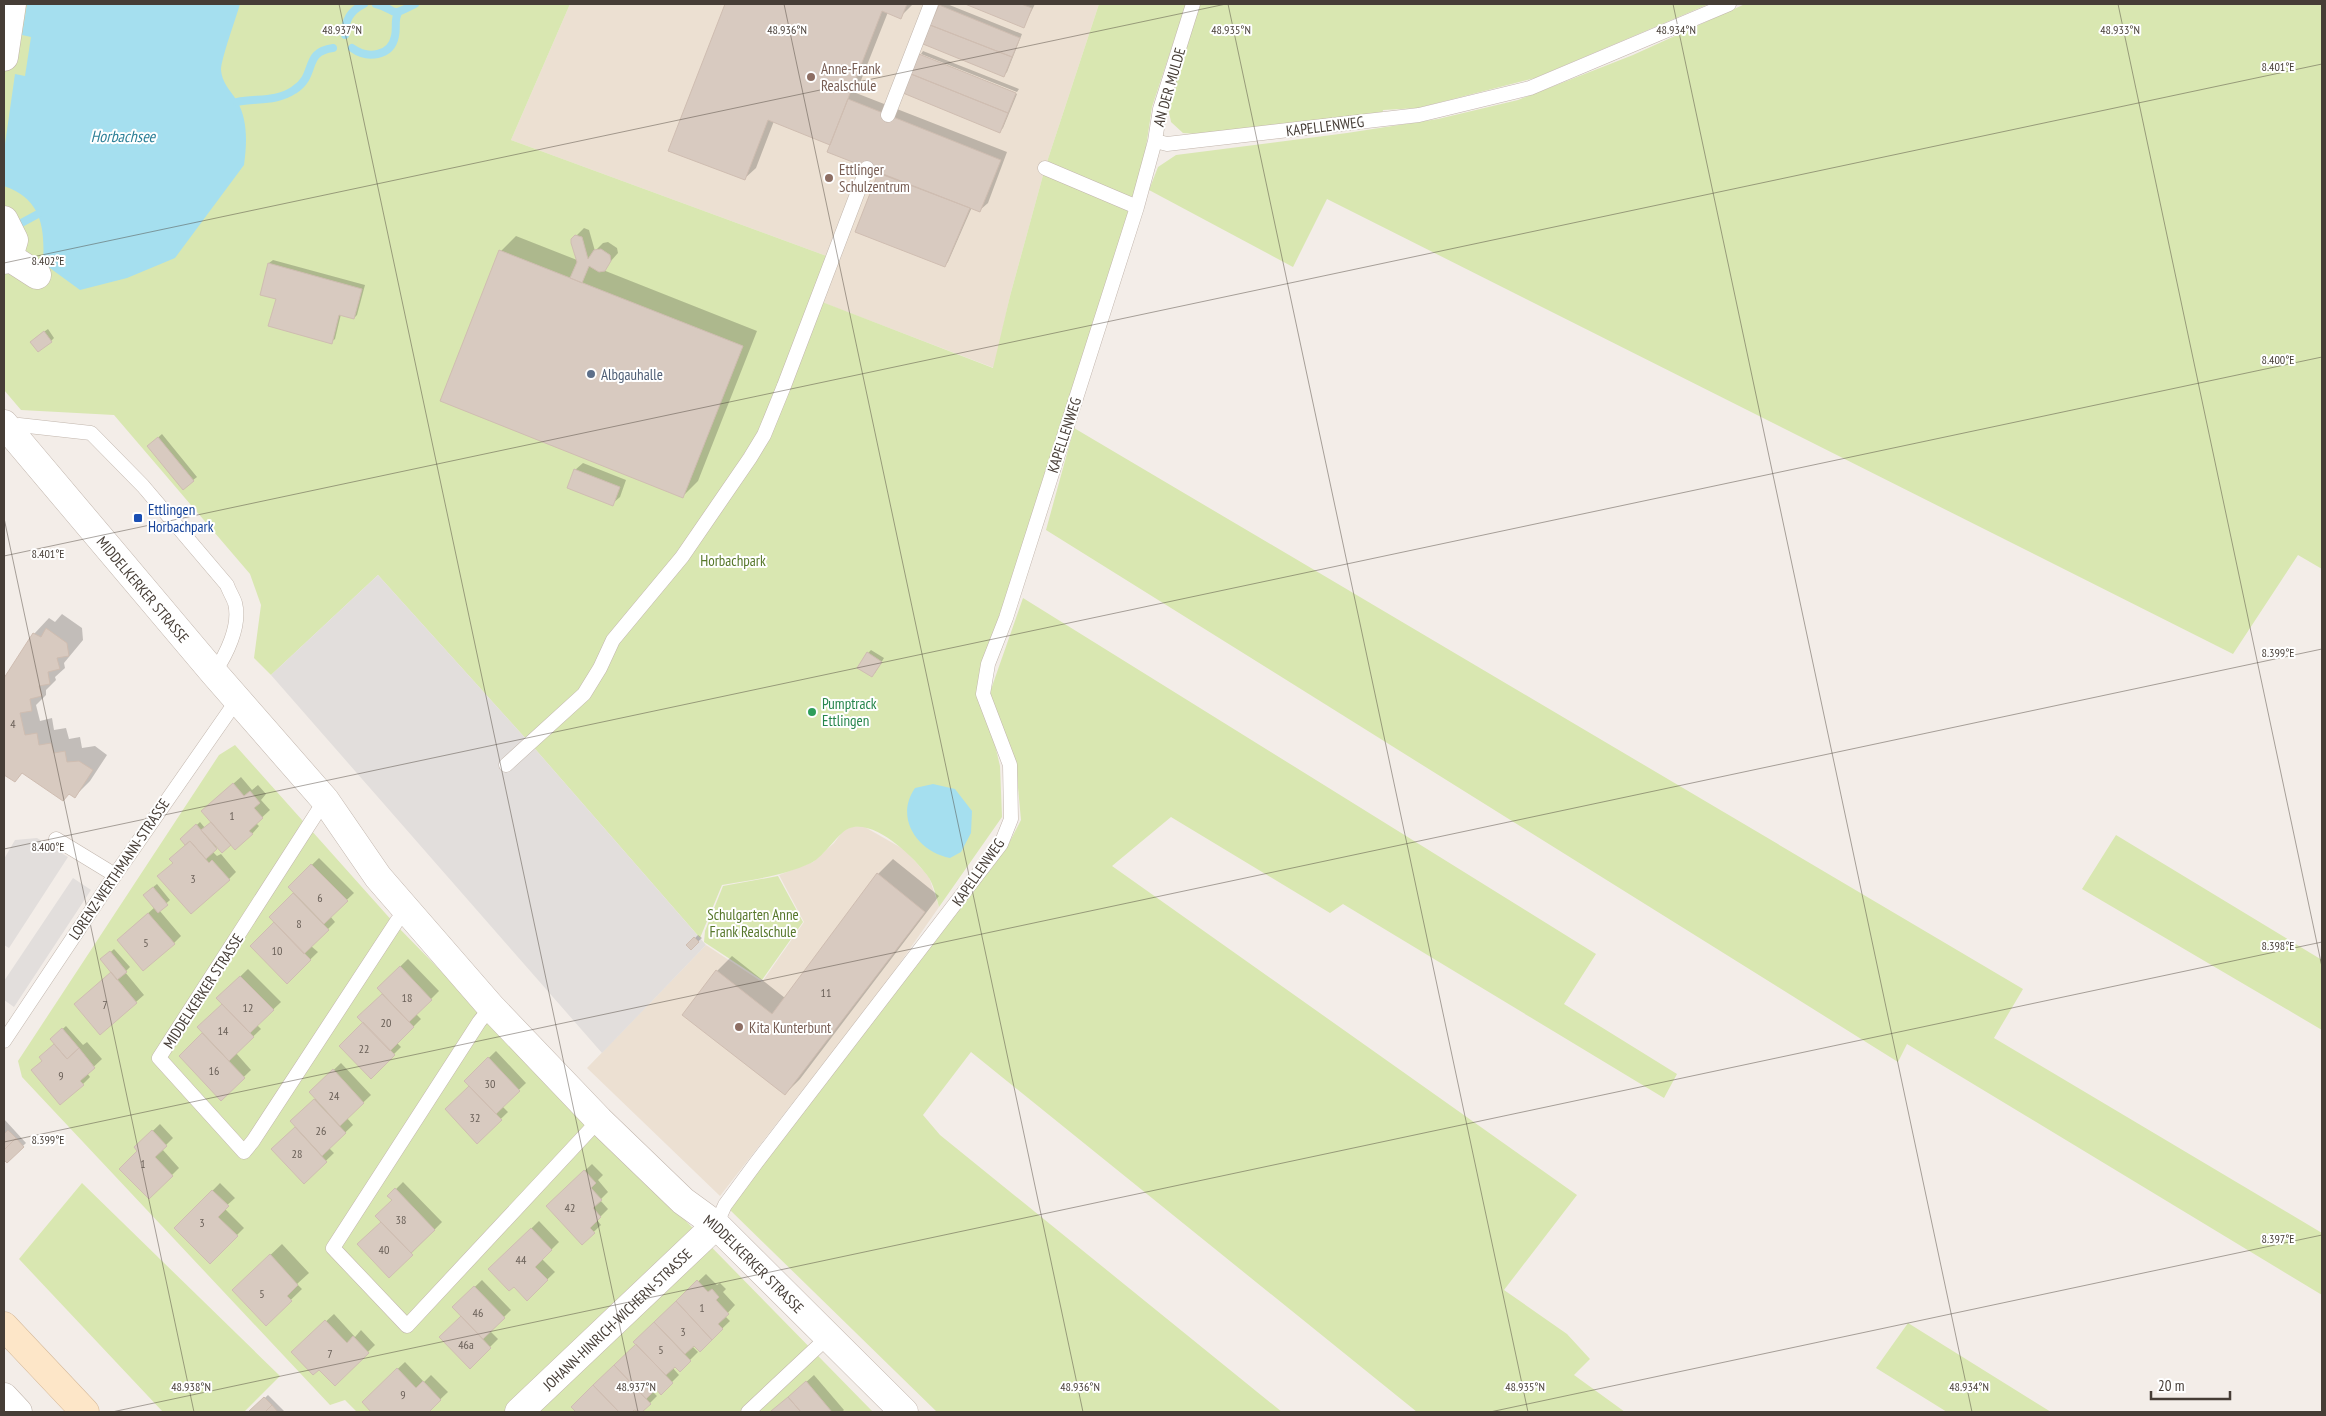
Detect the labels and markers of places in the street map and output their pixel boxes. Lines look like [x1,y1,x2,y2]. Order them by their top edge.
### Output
place label: Anne-Frank Realschule [821,59,881,95]
marker: Anne-Frank Realschule [805,71,817,83]
place label: Ettlinger Schulzentrum [839,160,910,196]
marker: Ettlinger Schulzentrum [823,172,835,184]
place label: Albgauhalle [601,365,663,384]
marker: Albgauhalle [585,368,597,380]
place label: Ettlingen Horbachpark [148,500,214,536]
marker: Ettlingen Horbachpark [132,512,144,524]
place label: Pumptrack Ettlingen [822,694,877,730]
marker: Pumptrack Ettlingen [806,706,818,718]
place label: Kita Kunterbunt [749,1018,831,1037]
marker: Kita Kunterbunt [733,1021,745,1033]

